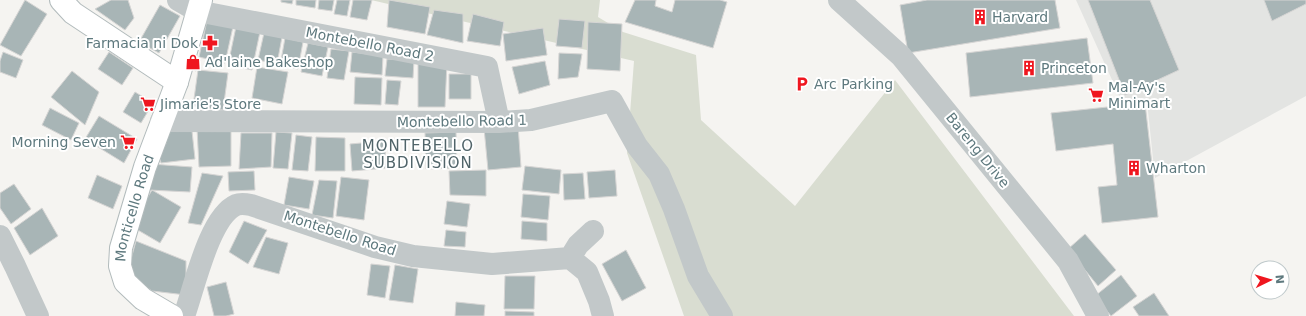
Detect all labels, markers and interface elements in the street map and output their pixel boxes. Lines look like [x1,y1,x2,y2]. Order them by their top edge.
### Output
building icon: Harvard [971,8,989,26]
place label: Harvard [992,9,1048,25]
street label: Montebello Road 2 [304,24,436,64]
pharmacy icon: Farmacia ni Dok [201,34,219,52]
place label: Farmacia ni Dok [86,35,199,51]
shop icon: Ad'laine Bakeshop [184,53,202,71]
place label: Ad'laine Bakeshop [205,54,333,70]
building icon: Princeton [1020,59,1038,77]
place label: Princeton [1041,60,1107,76]
parking icon: Arc Parking [793,75,811,93]
place label: Arc Parking [814,76,893,92]
place label: Mal-Ay's Minimart [1108,79,1171,111]
supermarket icon: Mal-Ay's Minimart [1087,86,1105,104]
supermarket icon: Jimarie's Store [139,95,157,113]
place label: Jimarie's Store [159,96,261,112]
street label: Bareng Drive [943,109,1013,191]
street label: Montebello Road 1 [397,112,527,130]
supermarket icon: Morning Seven [119,133,137,151]
place label: Morning Seven [12,134,116,150]
district label: MONTEBELLO SUBDIVISION [362,137,474,172]
street label: Monticello Road [112,152,157,262]
building icon: Wharton [1125,159,1143,177]
place label: Wharton [1146,160,1206,176]
street label: Montebello Road [282,207,398,259]
north arrow [1250,260,1290,300]
text: N [1273,274,1286,284]

